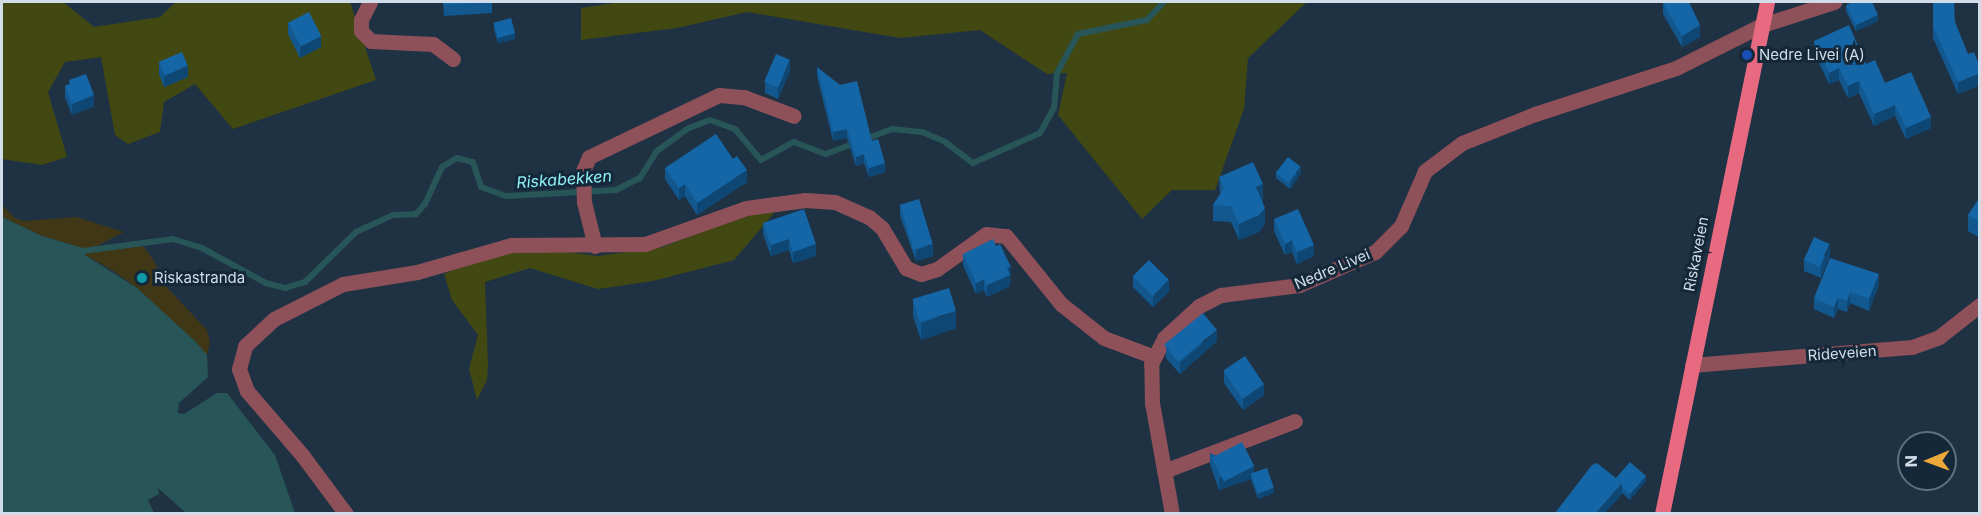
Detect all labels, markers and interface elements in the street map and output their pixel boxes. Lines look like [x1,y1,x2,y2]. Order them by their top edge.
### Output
place label: Nedre Livei (A) [1759,46,1865,64]
marker: Nedre Livei (A) [1740,48,1754,62]
water label: Riskabekken [516,166,612,192]
street label: Riskaveien [1680,215,1712,293]
street label: Nedre Livei [1292,245,1372,293]
place label: Riskastranda [154,269,245,287]
marker: Riskastranda [135,271,149,285]
street label: Rideveien [1807,342,1877,364]
north arrow [1897,431,1957,491]
text: N [1901,455,1921,468]

